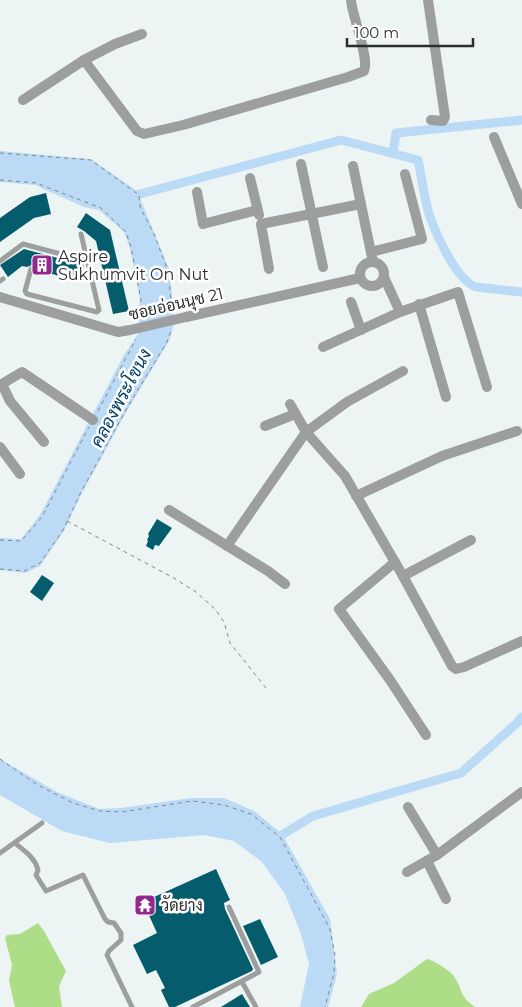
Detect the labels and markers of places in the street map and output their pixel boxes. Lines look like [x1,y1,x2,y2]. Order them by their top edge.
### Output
place label: Aspire Sukhumvit On Nut [58,247,209,284]
building icon: Aspire Sukhumvit On Nut [30,253,54,277]
temple icon: วัดยาง [133,893,157,917]
place label: วัดยาง [161,895,203,915]

